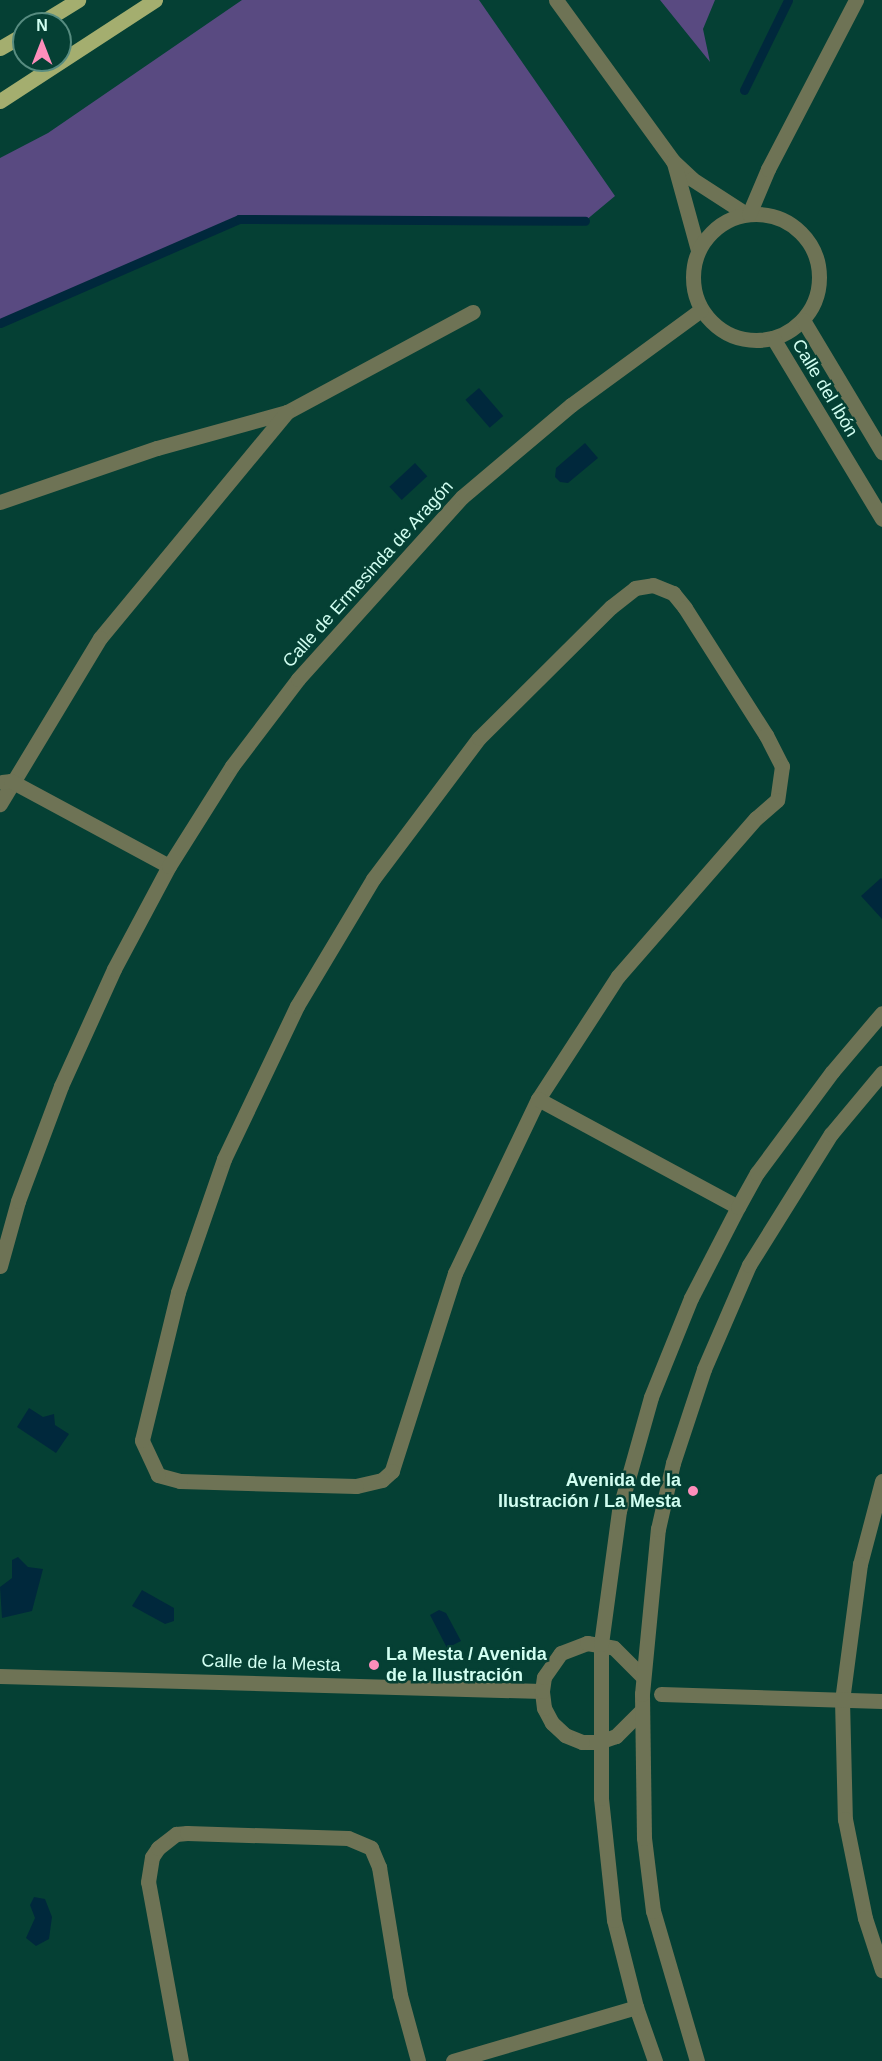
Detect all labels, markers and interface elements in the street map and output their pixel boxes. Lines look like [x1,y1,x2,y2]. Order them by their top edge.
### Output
north arrow [12,12,72,72]
text: N [36,17,48,34]
street label: Calle del Ibón [787,335,863,441]
street label: Calle de Ermesinda de Aragón [278,476,458,672]
place label: Avenida de la Ilustración / La Mesta [498,1470,681,1512]
marker: Avenida de la Ilustración / La Mesta [686,1484,700,1498]
place label: La Mesta / Avenida de la Ilustración [386,1644,547,1686]
street label: Calle de la Mesta [201,1650,341,1676]
marker: La Mesta / Avenida de la Ilustración [367,1658,381,1672]

